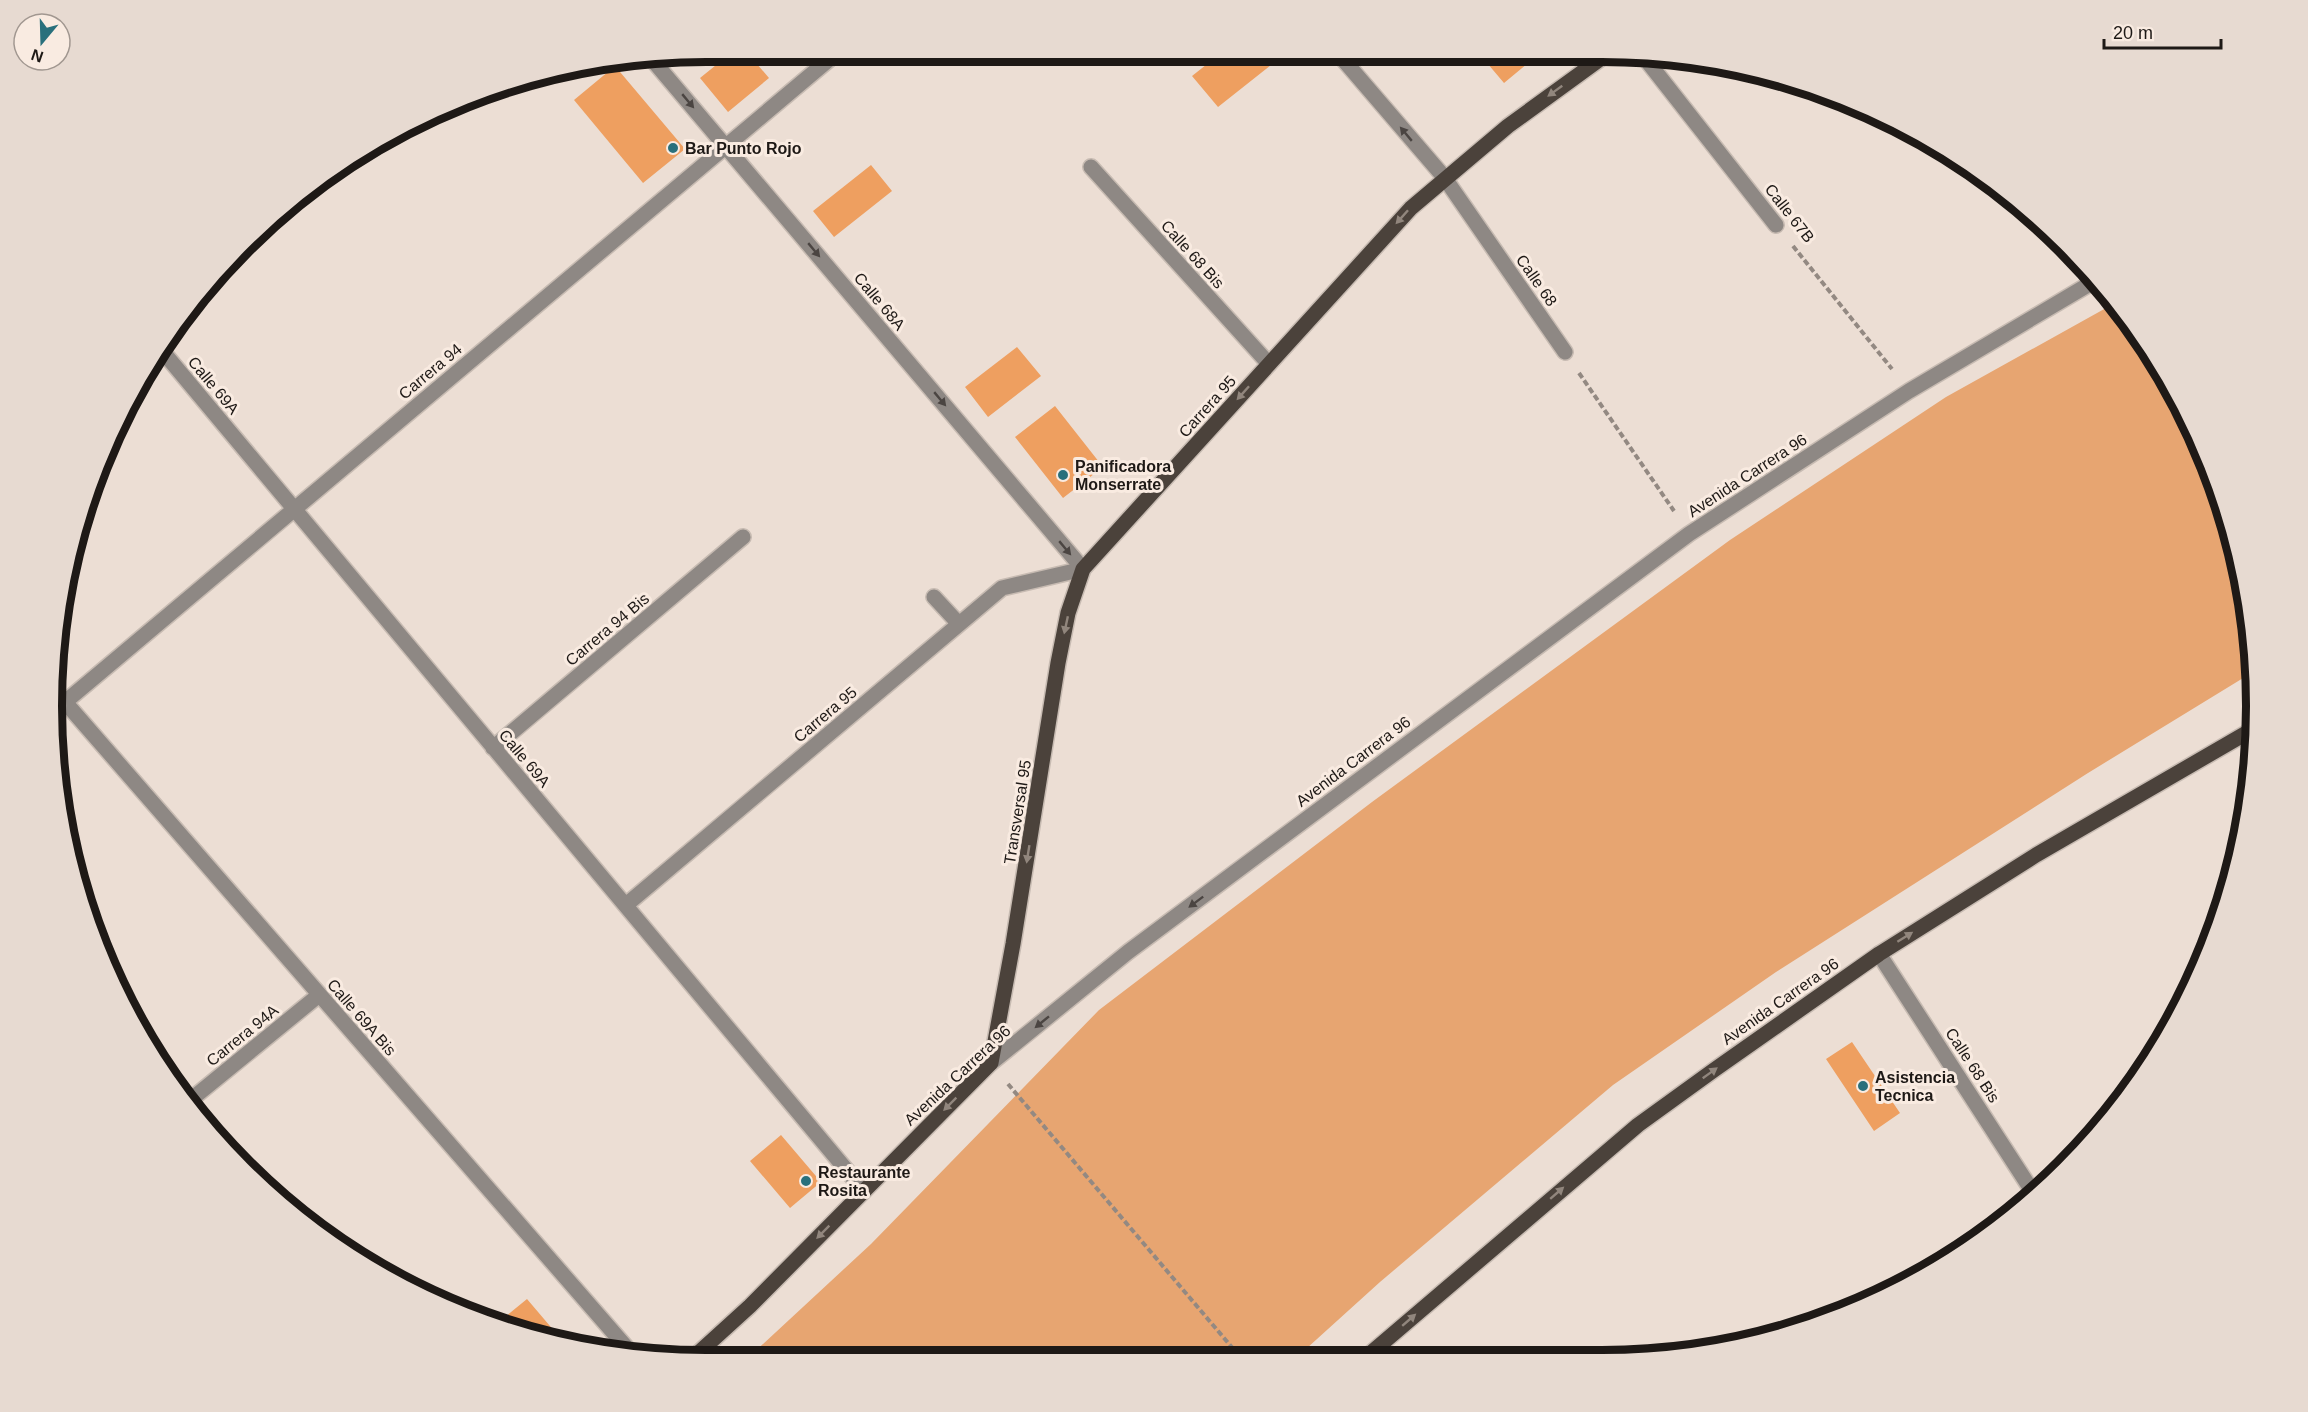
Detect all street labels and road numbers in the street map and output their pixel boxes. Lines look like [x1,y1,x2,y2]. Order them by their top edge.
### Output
street label: Calle 67B [1762,181,1818,246]
street label: Calle 68 Bis [1158,217,1228,292]
street label: Calle 68 [1513,251,1560,309]
street label: Calle 68A [851,269,909,334]
street label: Carrera 94 [396,340,465,402]
street label: Calle 69A [185,353,243,418]
street label: Carrera 95 [1175,372,1239,440]
street label: Avenida Carrera 96 [1685,431,1810,520]
street label: Carrera 94 Bis [562,590,652,669]
street label: Carrera 95 [791,683,860,745]
street label: Avenida Carrera 96 [1293,713,1414,810]
street label: Calle 69A [496,726,554,791]
street label: Transversal 95 [1001,759,1034,865]
street label: Avenida Carrera 96 [1719,955,1842,1048]
street label: Calle 69A Bis [324,976,399,1059]
street label: Carrera 94A [203,1001,282,1069]
street label: Avenida Carrera 96 [901,1022,1014,1129]
street label: Calle 68 Bis [1942,1025,2003,1106]

